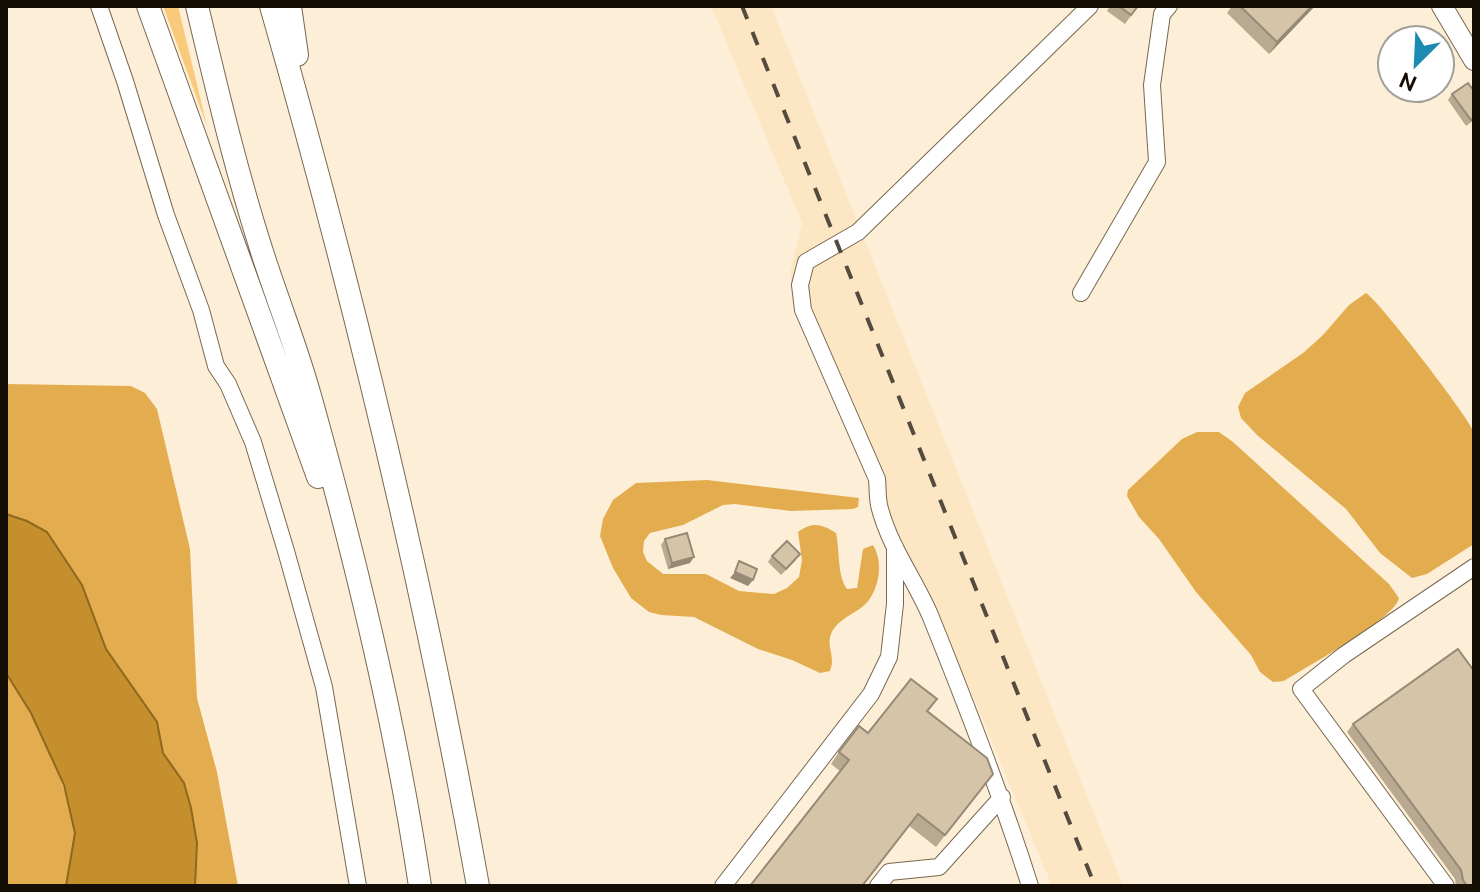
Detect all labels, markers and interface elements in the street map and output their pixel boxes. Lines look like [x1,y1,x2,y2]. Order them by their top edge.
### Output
north arrow [1376,24,1456,104]
text: N [1395,68,1420,97]

